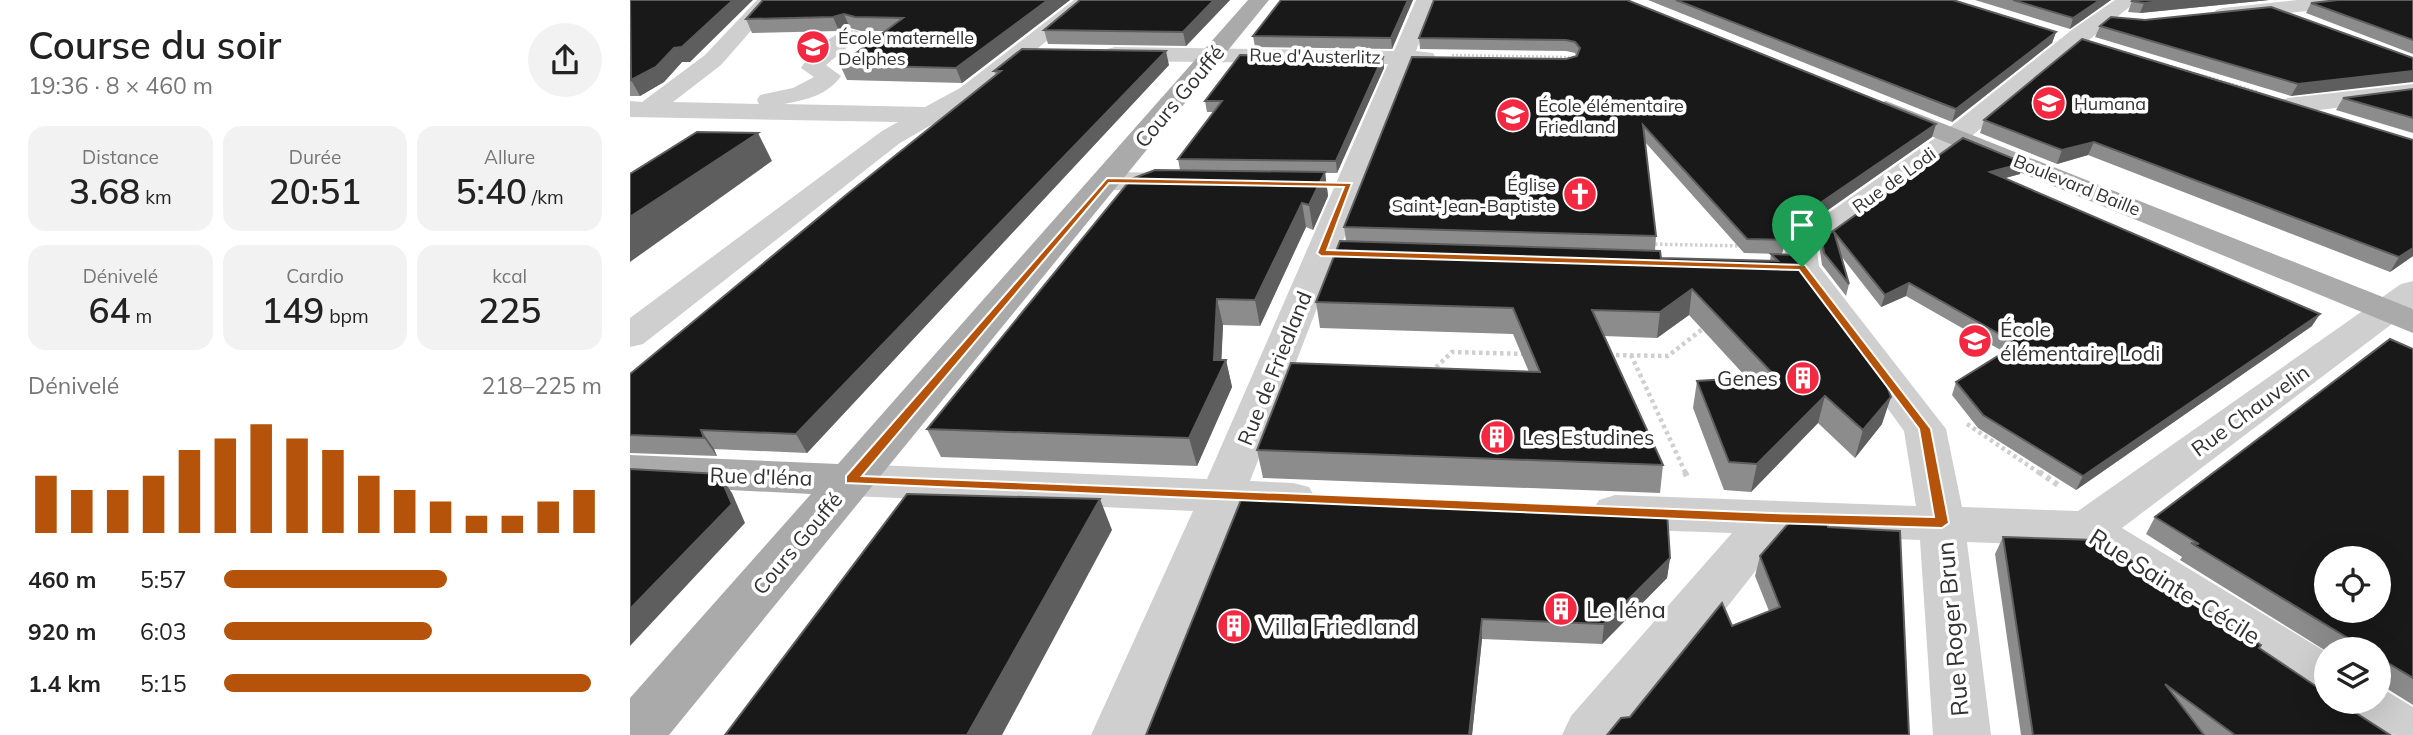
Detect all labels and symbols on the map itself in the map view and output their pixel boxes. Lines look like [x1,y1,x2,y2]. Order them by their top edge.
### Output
place label: École maternelle Delphes [838,26,974,70]
school or university icon: École maternelle Delphes [794,28,832,66]
street label: Cours Gouffé [1129,40,1229,152]
street label: Rue d'Austerlitz [1249,43,1381,69]
school or university icon: Humana [2030,84,2068,122]
place label: Humana [2074,92,2146,115]
place label: École élémentaire Friedland [1538,94,1684,138]
school or university icon: École élémentaire Friedland [1494,96,1532,134]
street label: Rue de Lodi [1848,142,1940,218]
street label: Boulevard Baille [2010,149,2144,221]
place label: Église Saint-Jean-Baptiste [1392,173,1556,217]
church icon: Église Saint-Jean-Baptiste [1561,175,1599,213]
pin [1772,195,1832,267]
street label: Rue de Friedland [1231,287,1317,449]
place label: École élémentaire Lodi [2000,316,2160,366]
school or university icon: École élémentaire Lodi [1956,322,1994,360]
street label: Rue Chauvelin [2186,358,2314,462]
building icon: Genes [1784,359,1822,397]
place label: Genes [1717,365,1778,391]
building icon: Les Estudines [1478,418,1516,456]
place label: Les Estudines [1522,424,1654,450]
street label: Rue d'Iéna [709,461,813,491]
street label: Cours Gouffé [747,487,847,599]
street label: Rue Sainte-Cécile [2084,521,2266,651]
street label: Rue Roger Brun [1929,540,1975,718]
building icon: Le Iéna [1542,590,1580,628]
place label: Le Iéna [1586,594,1666,624]
building icon: Villa Friedland [1215,607,1253,645]
place label: Villa Friedland [1258,611,1416,641]

